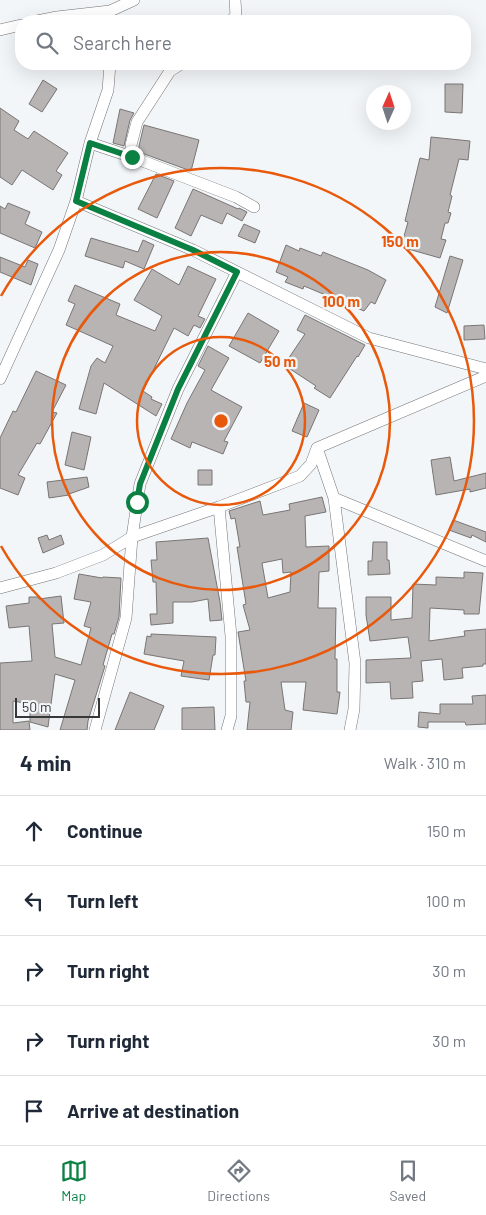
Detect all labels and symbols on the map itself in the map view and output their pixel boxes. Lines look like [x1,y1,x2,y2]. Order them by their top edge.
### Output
north arrow [366,85,411,130]
route end [121,146,144,169]
text: 150 m [381,232,419,250]
text: 100 m [322,292,360,310]
text: 50 m [264,352,296,370]
centre of rings [212,412,230,430]
route start [126,491,149,514]
scale bar [15,695,100,718]

